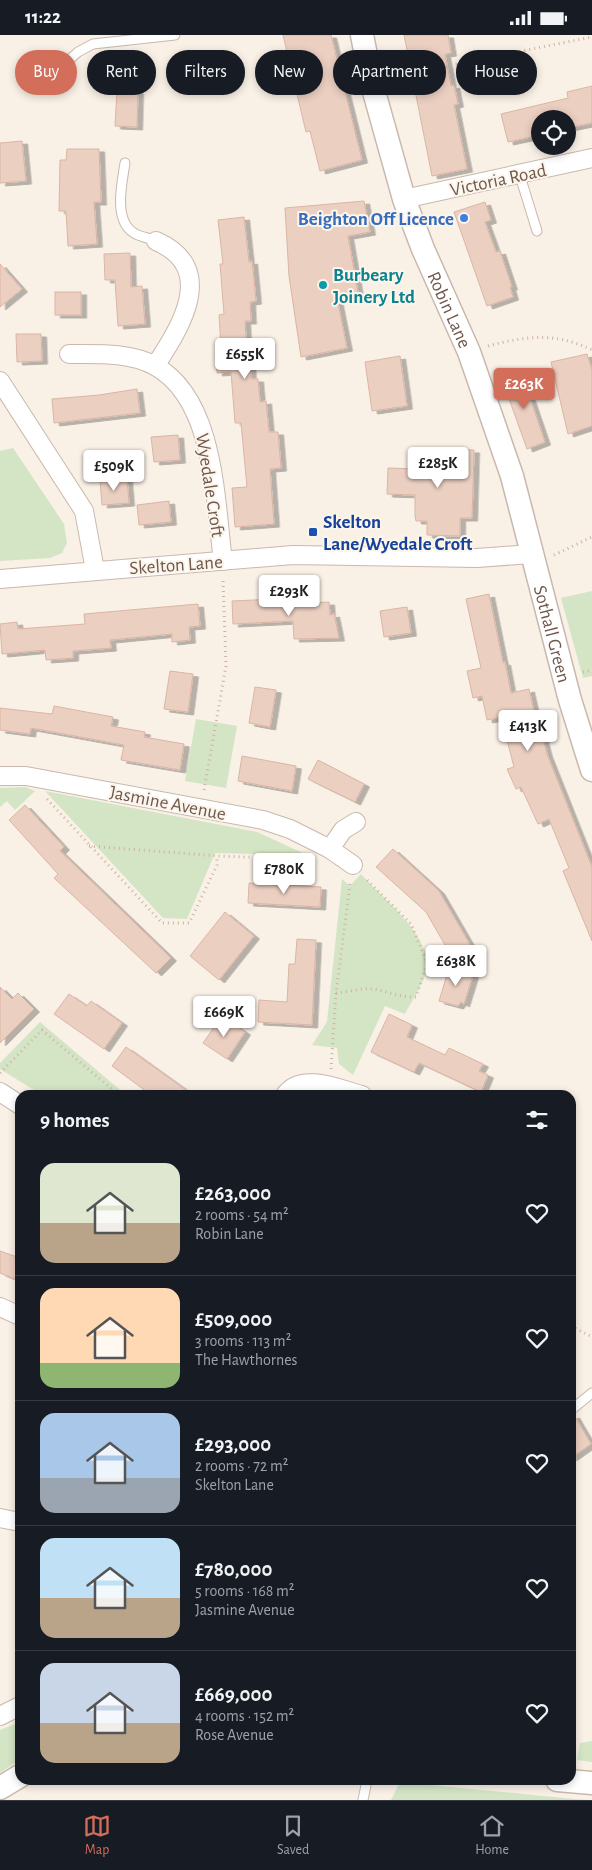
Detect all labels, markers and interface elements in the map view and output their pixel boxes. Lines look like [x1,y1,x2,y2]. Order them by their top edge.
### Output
text: 11:22 [25,8,61,27]
chip: Buy [15,50,77,95]
chip: Rent [87,50,156,95]
chip: Filters [166,50,245,95]
chip: New [255,50,323,95]
chip: Apartment [333,50,446,95]
chip: House [456,50,537,95]
map controls [531,110,576,155]
button: locate [531,110,576,155]
street label: Victoria Road [448,161,548,200]
place label: Beighton Off Licence [298,210,454,229]
marker: Beighton Off Licence [458,212,470,224]
place label: Burbeary Joinery Ltd [333,266,415,307]
street label: Robin Lane [423,269,474,351]
marker: Burbeary Joinery Ltd [317,279,329,291]
pin: £655K [210,337,280,380]
text: £655K [226,346,264,362]
pin: £263K [489,367,559,410]
text: £263K [505,376,543,392]
street label: Wyedale Croft [192,432,227,539]
pin: £285K [403,447,473,489]
pin: £509K [79,449,149,492]
text: £285K [419,455,457,471]
text: £509K [94,458,134,474]
place label: Skelton Lane/Wyedale Croft [323,513,473,554]
marker: Skelton Lane/Wyedale Croft [307,526,319,538]
street label: Skelton Lane [129,553,223,578]
pin: £293K [254,575,324,617]
text: £293K [270,583,308,599]
street label: Sothall Green [530,584,573,685]
pin: £413K [493,709,563,752]
text: £413K [509,718,547,734]
street label: Jasmine Avenue [108,783,228,824]
pin: £780K [249,853,319,895]
text: £780K [264,861,304,877]
pin: £638K [421,945,491,987]
text: £638K [437,953,476,969]
pin: £669K [189,995,259,1038]
text: £669K [204,1004,244,1020]
icon: filters [523,1106,551,1134]
text: 9 homes [40,1110,110,1131]
icon: home [80,1183,140,1243]
text: £263,000 [195,1183,271,1204]
icon: heart [523,1199,551,1227]
text: 2 rooms · 54 m² [195,1207,289,1223]
text: Robin Lane [195,1226,264,1242]
icon: home [80,1308,140,1368]
text: £509,000 [195,1309,272,1330]
icon: heart [523,1324,551,1352]
text: 3 rooms · 113 m² [195,1333,291,1349]
text: The Hawthornes [195,1352,297,1368]
icon: home [80,1433,140,1493]
text: £293,000 [195,1434,271,1455]
icon: heart [523,1449,551,1477]
text: 2 rooms · 72 m² [195,1458,288,1474]
text: Skelton Lane [195,1477,274,1493]
icon: home [80,1558,140,1618]
text: £780,000 [195,1559,272,1580]
icon: heart [523,1574,551,1602]
text: 5 rooms · 168 m² [195,1583,294,1599]
text: Jasmine Avenue [195,1602,295,1618]
icon: home [80,1683,140,1743]
text: £669,000 [195,1684,272,1705]
icon: heart [523,1699,551,1727]
text: 4 rooms · 152 m² [195,1708,294,1724]
text: Rose Avenue [195,1727,274,1743]
tab: Map [83,1812,111,1859]
tab: Saved [277,1812,309,1859]
tab: Home [475,1812,509,1859]

